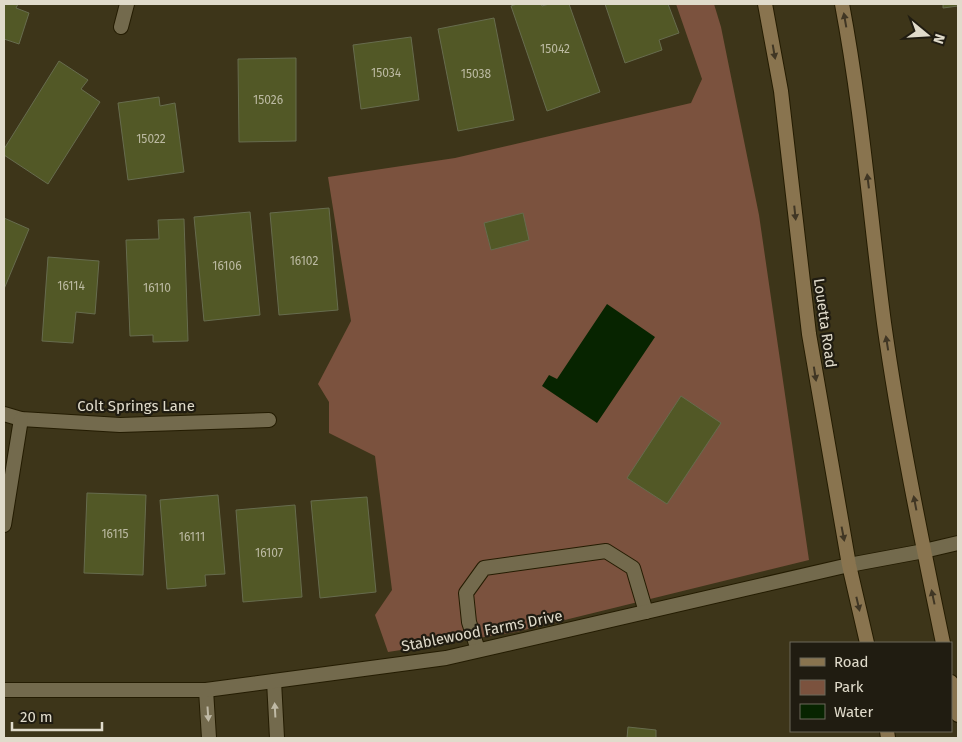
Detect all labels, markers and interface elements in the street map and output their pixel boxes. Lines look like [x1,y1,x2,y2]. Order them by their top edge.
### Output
north arrow [902,10,952,60]
one-way arrow [841,12,849,28]
text: N [929,32,948,46]
house number: 15042 [540,42,570,56]
one-way arrow [770,44,778,60]
house number: 15034 [371,66,402,80]
house number: 15038 [461,67,492,81]
house number: 15026 [253,93,283,107]
house number: 15022 [136,132,166,146]
one-way arrow [864,173,872,189]
one-way arrow [791,205,799,221]
house number: 16102 [290,254,318,268]
house number: 16106 [212,259,242,273]
street label: Louetta Road [810,277,840,369]
house number: 16114 [57,279,85,293]
house number: 16110 [143,281,171,295]
one-way arrow [883,334,891,350]
one-way arrow [811,366,819,382]
street label: Colt Springs Lane [77,397,195,415]
one-way arrow [910,494,918,510]
one-way arrow [839,526,847,542]
house number: 16115 [101,527,129,541]
house number: 16111 [179,530,205,544]
house number: 16107 [255,546,283,560]
one-way arrow [929,589,937,605]
one-way arrow [854,597,862,612]
street label: Stablewood Farms Drive [400,607,564,655]
legend [790,642,952,732]
text: Road [834,653,869,671]
text: Park [834,678,864,696]
scale bar [12,700,102,732]
one-way arrow [271,701,279,717]
text: Water [834,703,873,721]
one-way arrow [204,707,212,723]
text: 20 m [20,708,53,726]

